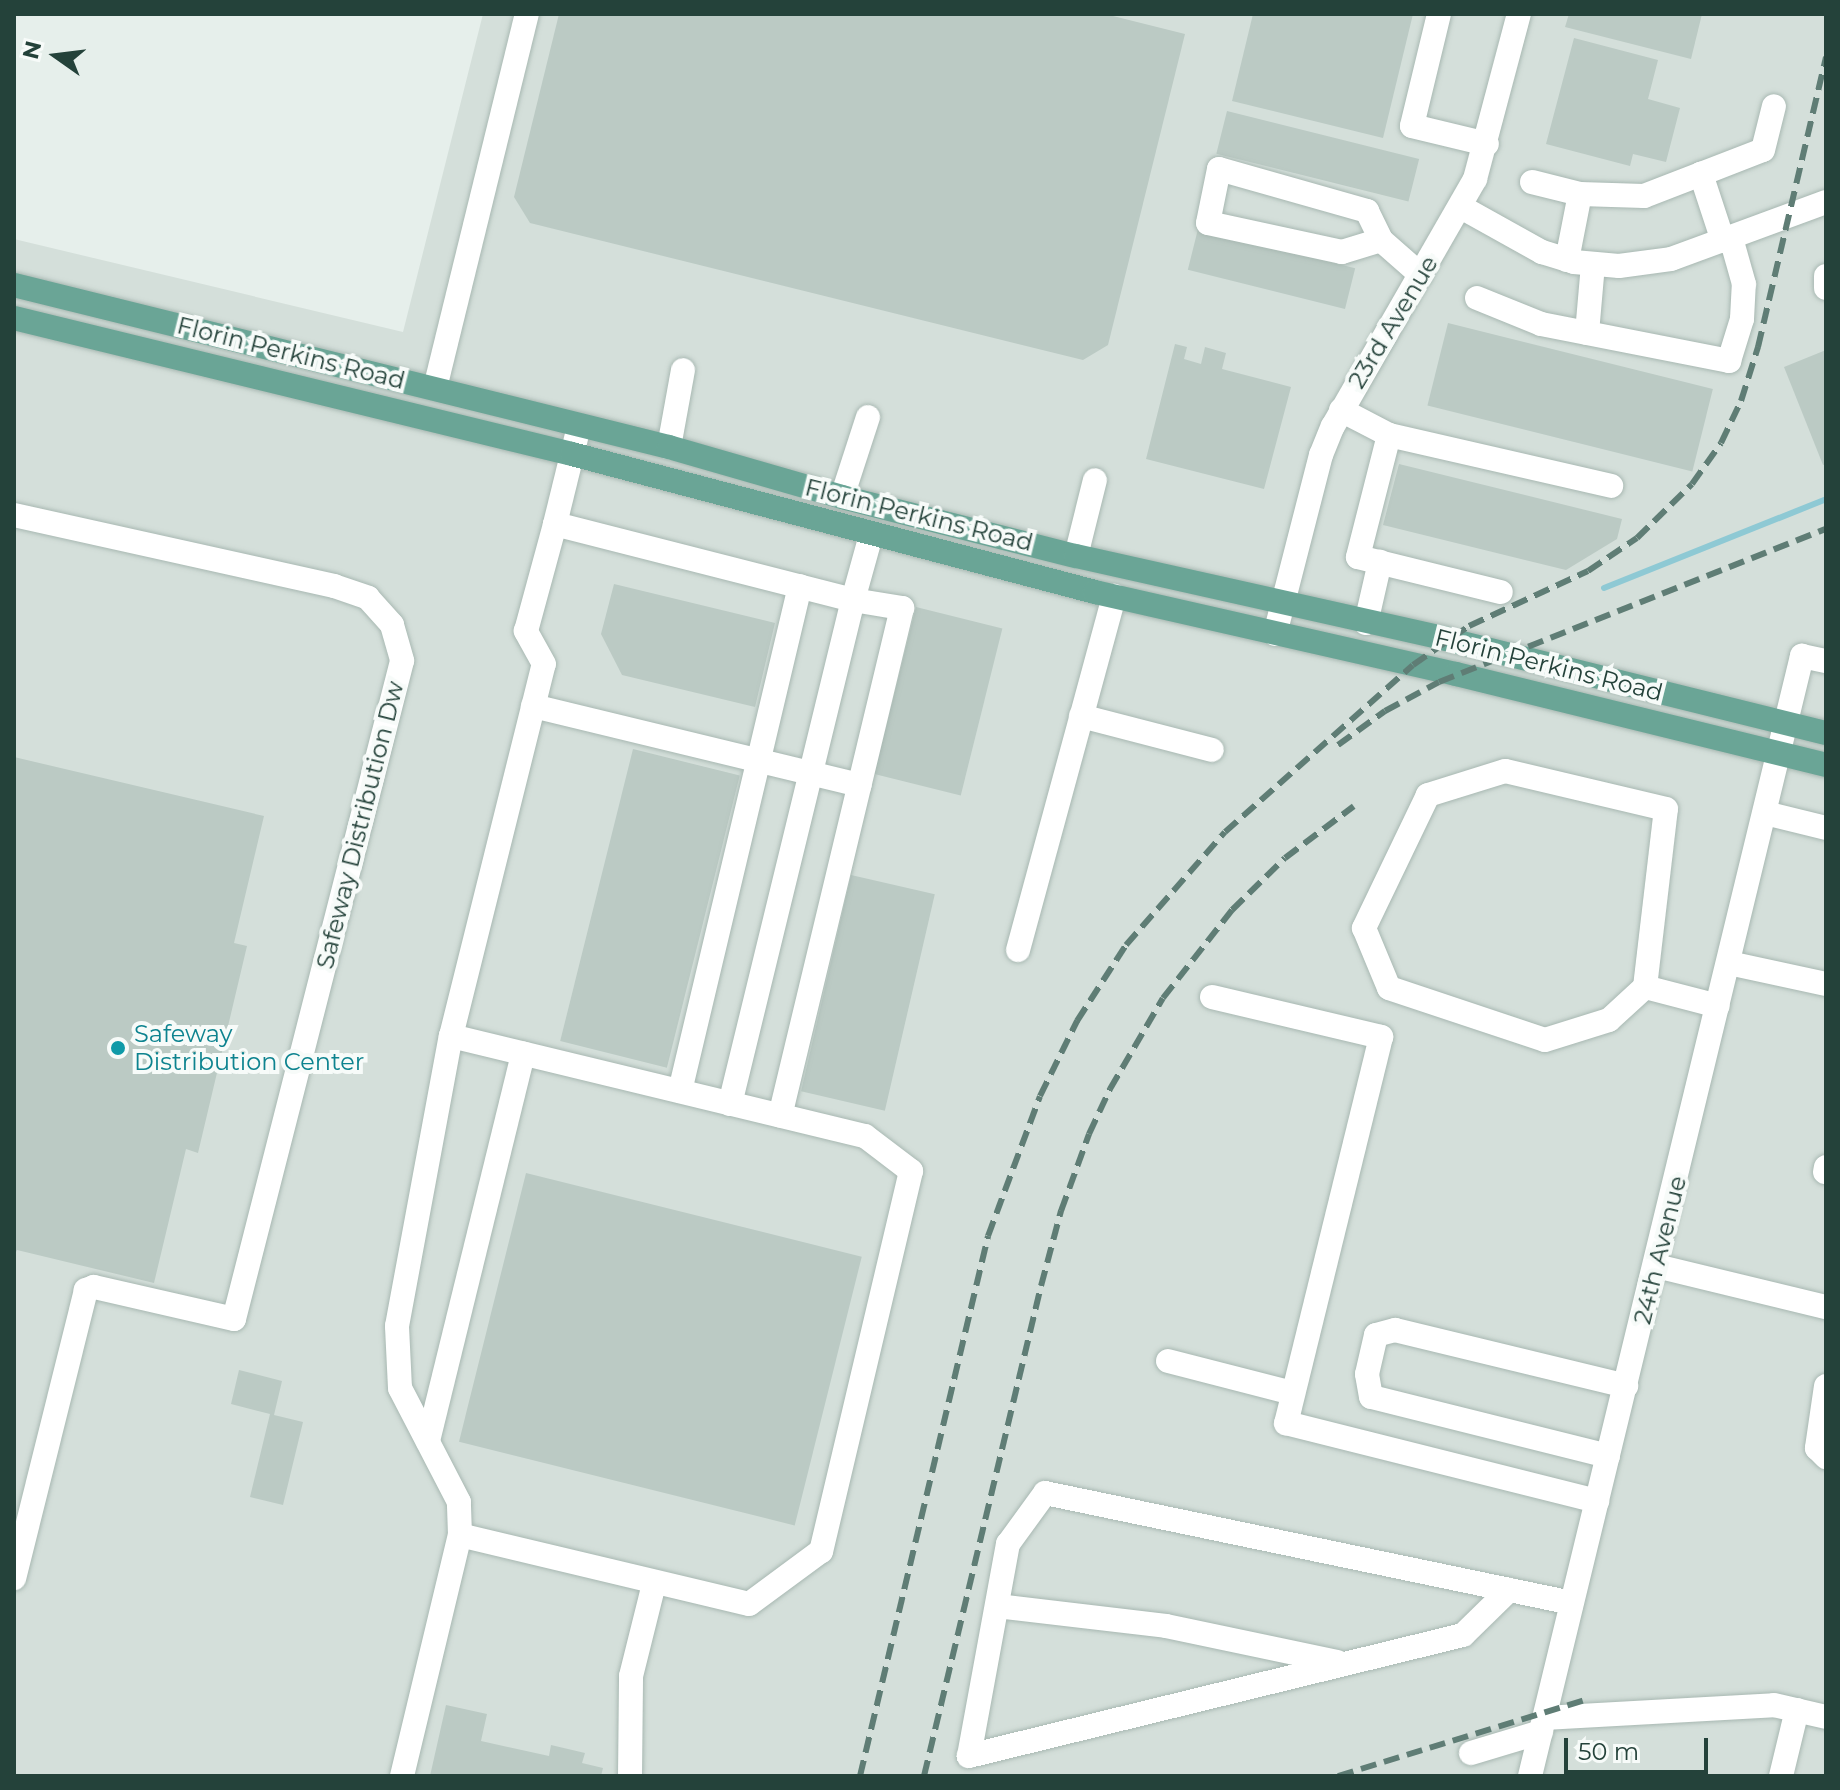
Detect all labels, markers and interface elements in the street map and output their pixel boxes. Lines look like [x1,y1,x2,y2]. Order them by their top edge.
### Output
north arrow [16,16,96,96]
text: N [17,38,47,62]
street label: 23rd Avenue [1342,250,1444,394]
street label: Florin Perkins Road [174,311,408,395]
street label: Florin Perkins Road [802,473,1036,557]
street label: Florin Perkins Road [1432,623,1666,707]
street label: Safeway Distribution Dw [310,678,410,972]
place label: Safeway Distribution Center [134,1020,364,1076]
marker: Safeway Distribution Center [109,1039,127,1057]
street label: 24th Avenue [1628,1173,1692,1327]
scale bar [1568,1722,1712,1772]
text: 50 m [1578,1737,1639,1766]

